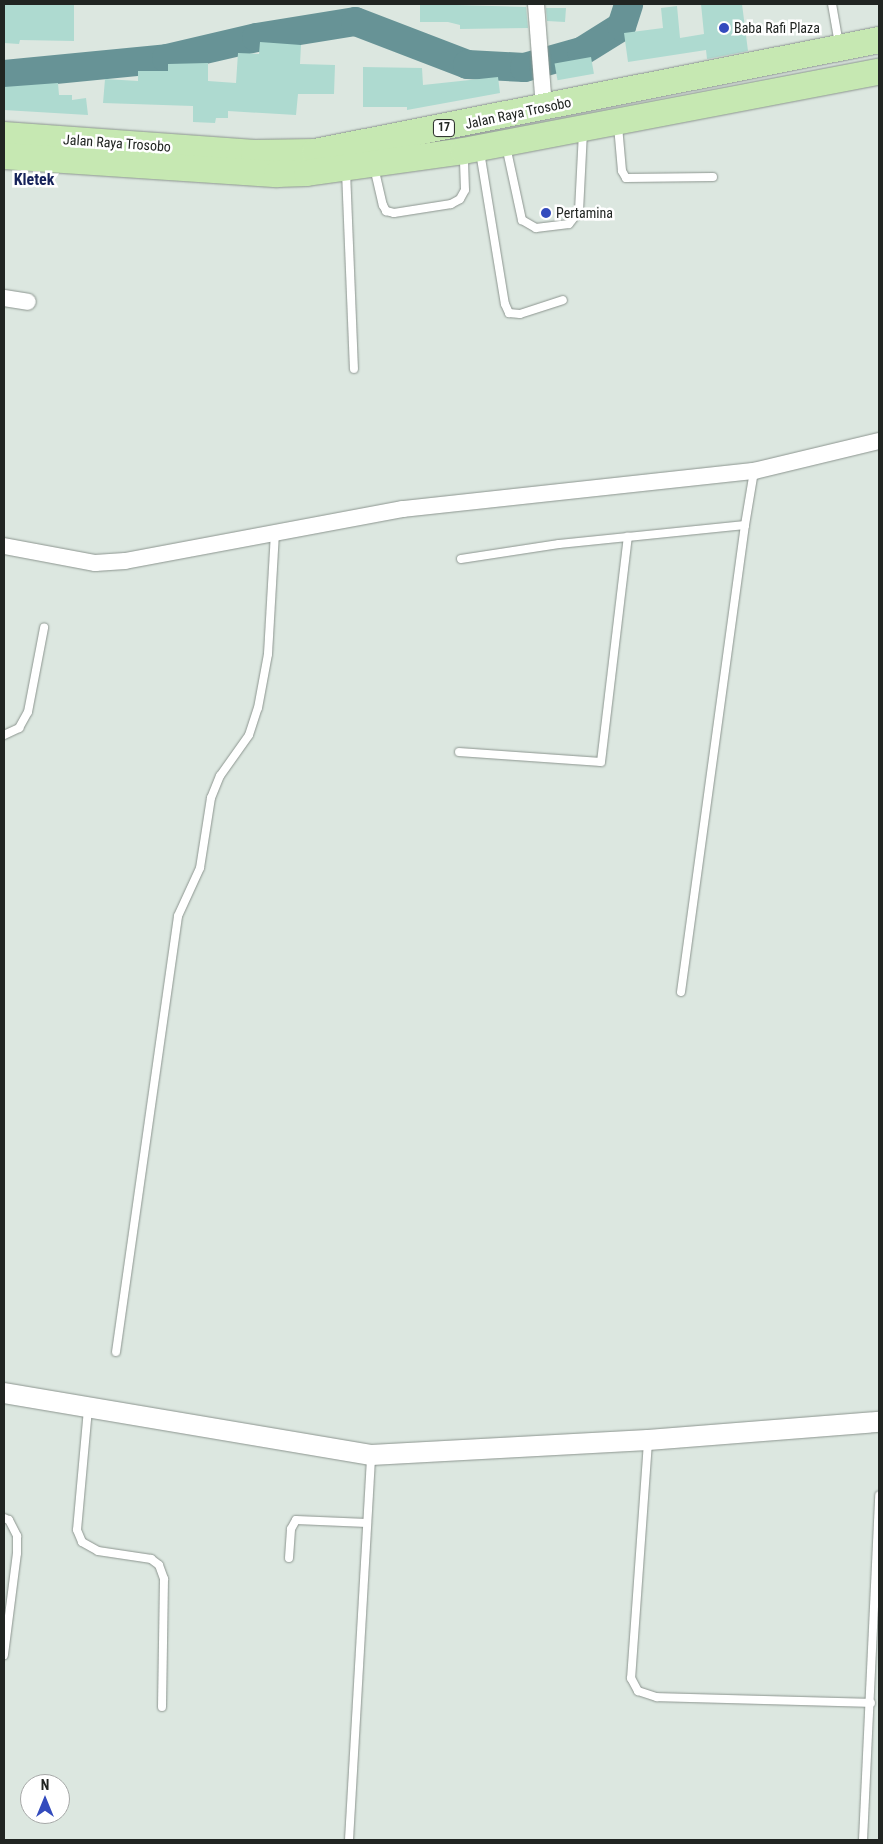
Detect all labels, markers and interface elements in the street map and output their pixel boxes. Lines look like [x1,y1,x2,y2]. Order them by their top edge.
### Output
place label: Baba Rafi Plaza [734,20,820,36]
marker: Baba Rafi Plaza [718,22,730,34]
street label: Jalan Raya Trosobo [463,94,573,132]
road number: 17 [433,119,455,138]
street label: Jalan Raya Trosobo [62,131,172,155]
district label: Kletek [14,170,54,190]
place label: Pertamina [556,205,613,221]
marker: Pertamina [540,207,552,219]
north arrow [20,1774,70,1824]
text: N [41,1777,49,1793]

